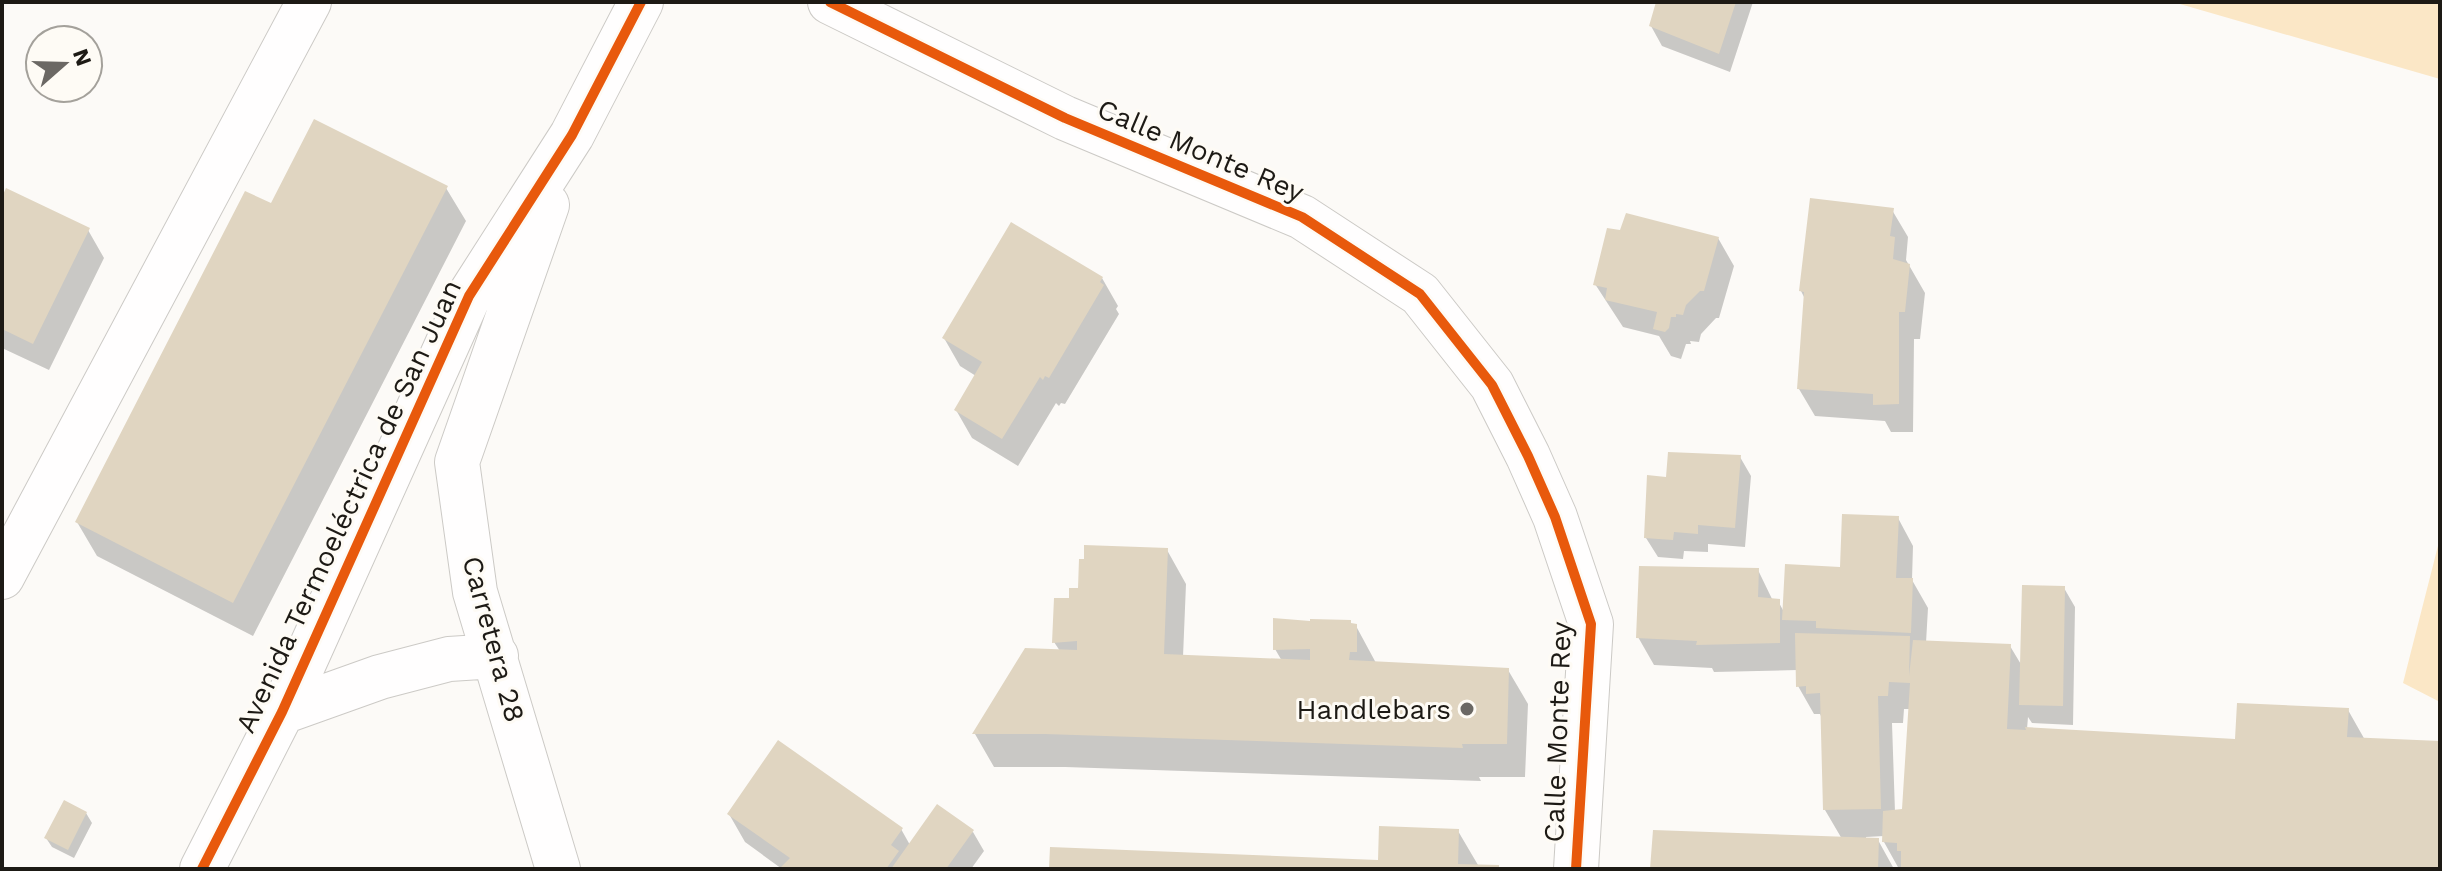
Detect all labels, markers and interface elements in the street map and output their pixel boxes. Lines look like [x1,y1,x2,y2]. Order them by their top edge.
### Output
north arrow [24,24,104,104]
text: N [68,45,97,69]
street label: Calle Monte Rey [1093,92,1309,209]
street label: Avenida Termoeléctrica de San Juan [229,274,468,738]
street label: Carretera 28 [456,553,532,726]
street label: Calle Monte Rey [1537,620,1578,843]
place label: Handlebars [1296,693,1451,726]
marker: Handlebars [1458,700,1476,718]

